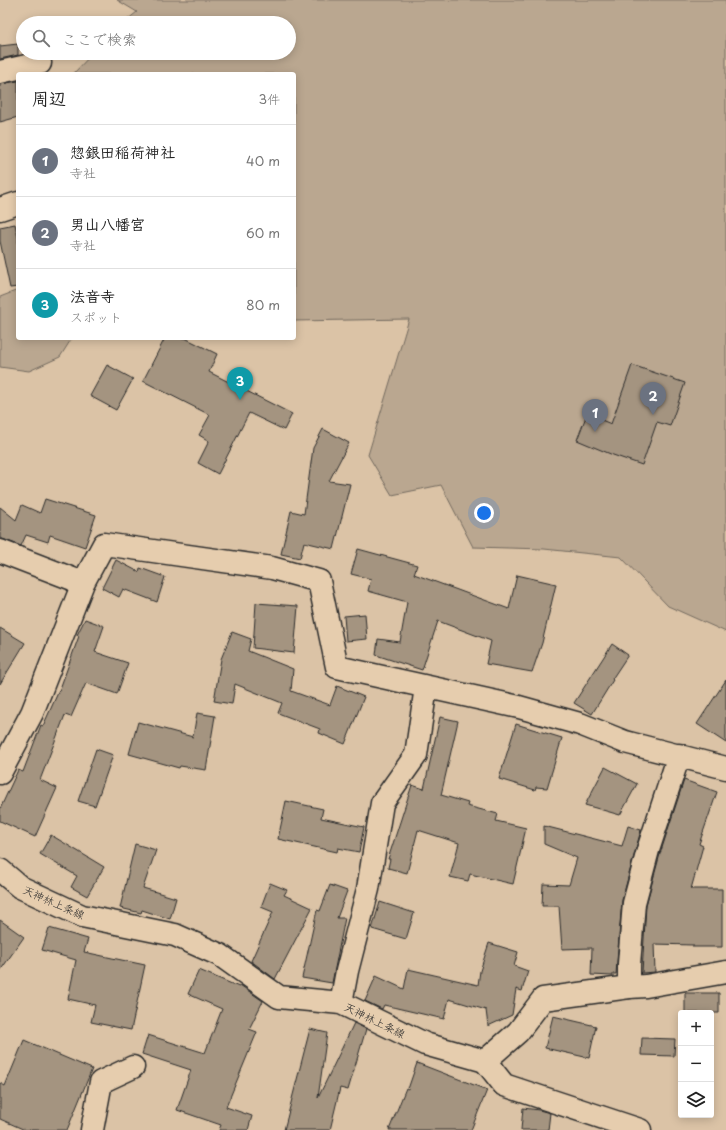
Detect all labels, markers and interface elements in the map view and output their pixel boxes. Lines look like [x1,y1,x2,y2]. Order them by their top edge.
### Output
search box [16,16,296,60]
icon: search [30,27,52,49]
text: ここで検索 [62,27,137,50]
text: 周辺 [32,85,66,111]
text: 3件 [258,89,280,108]
text: 惣銀田稲荷神社 [70,140,175,163]
text: 1 [42,151,48,170]
text: 40 m [246,151,280,170]
text: 寺社 [70,163,96,182]
text: 男山八幡宮 [70,212,145,235]
text: 2 [40,223,50,242]
text: 60 m [246,223,280,242]
text: 寺社 [70,235,96,254]
text: 法音寺 [70,284,115,307]
text: 3 [41,295,49,314]
text: 80 m [246,295,280,314]
text: スポット [70,307,122,326]
pin: 3 [227,367,253,400]
pin: 2 [640,382,666,415]
pin: 1 [582,399,608,432]
your location [474,503,494,523]
street label: 天神林上条線 [20,881,88,923]
street label: 天神林上条線 [342,998,408,1042]
map controls [678,1010,714,1118]
button: + [678,1010,714,1046]
button: − [678,1046,714,1082]
button: layers [678,1082,714,1118]

